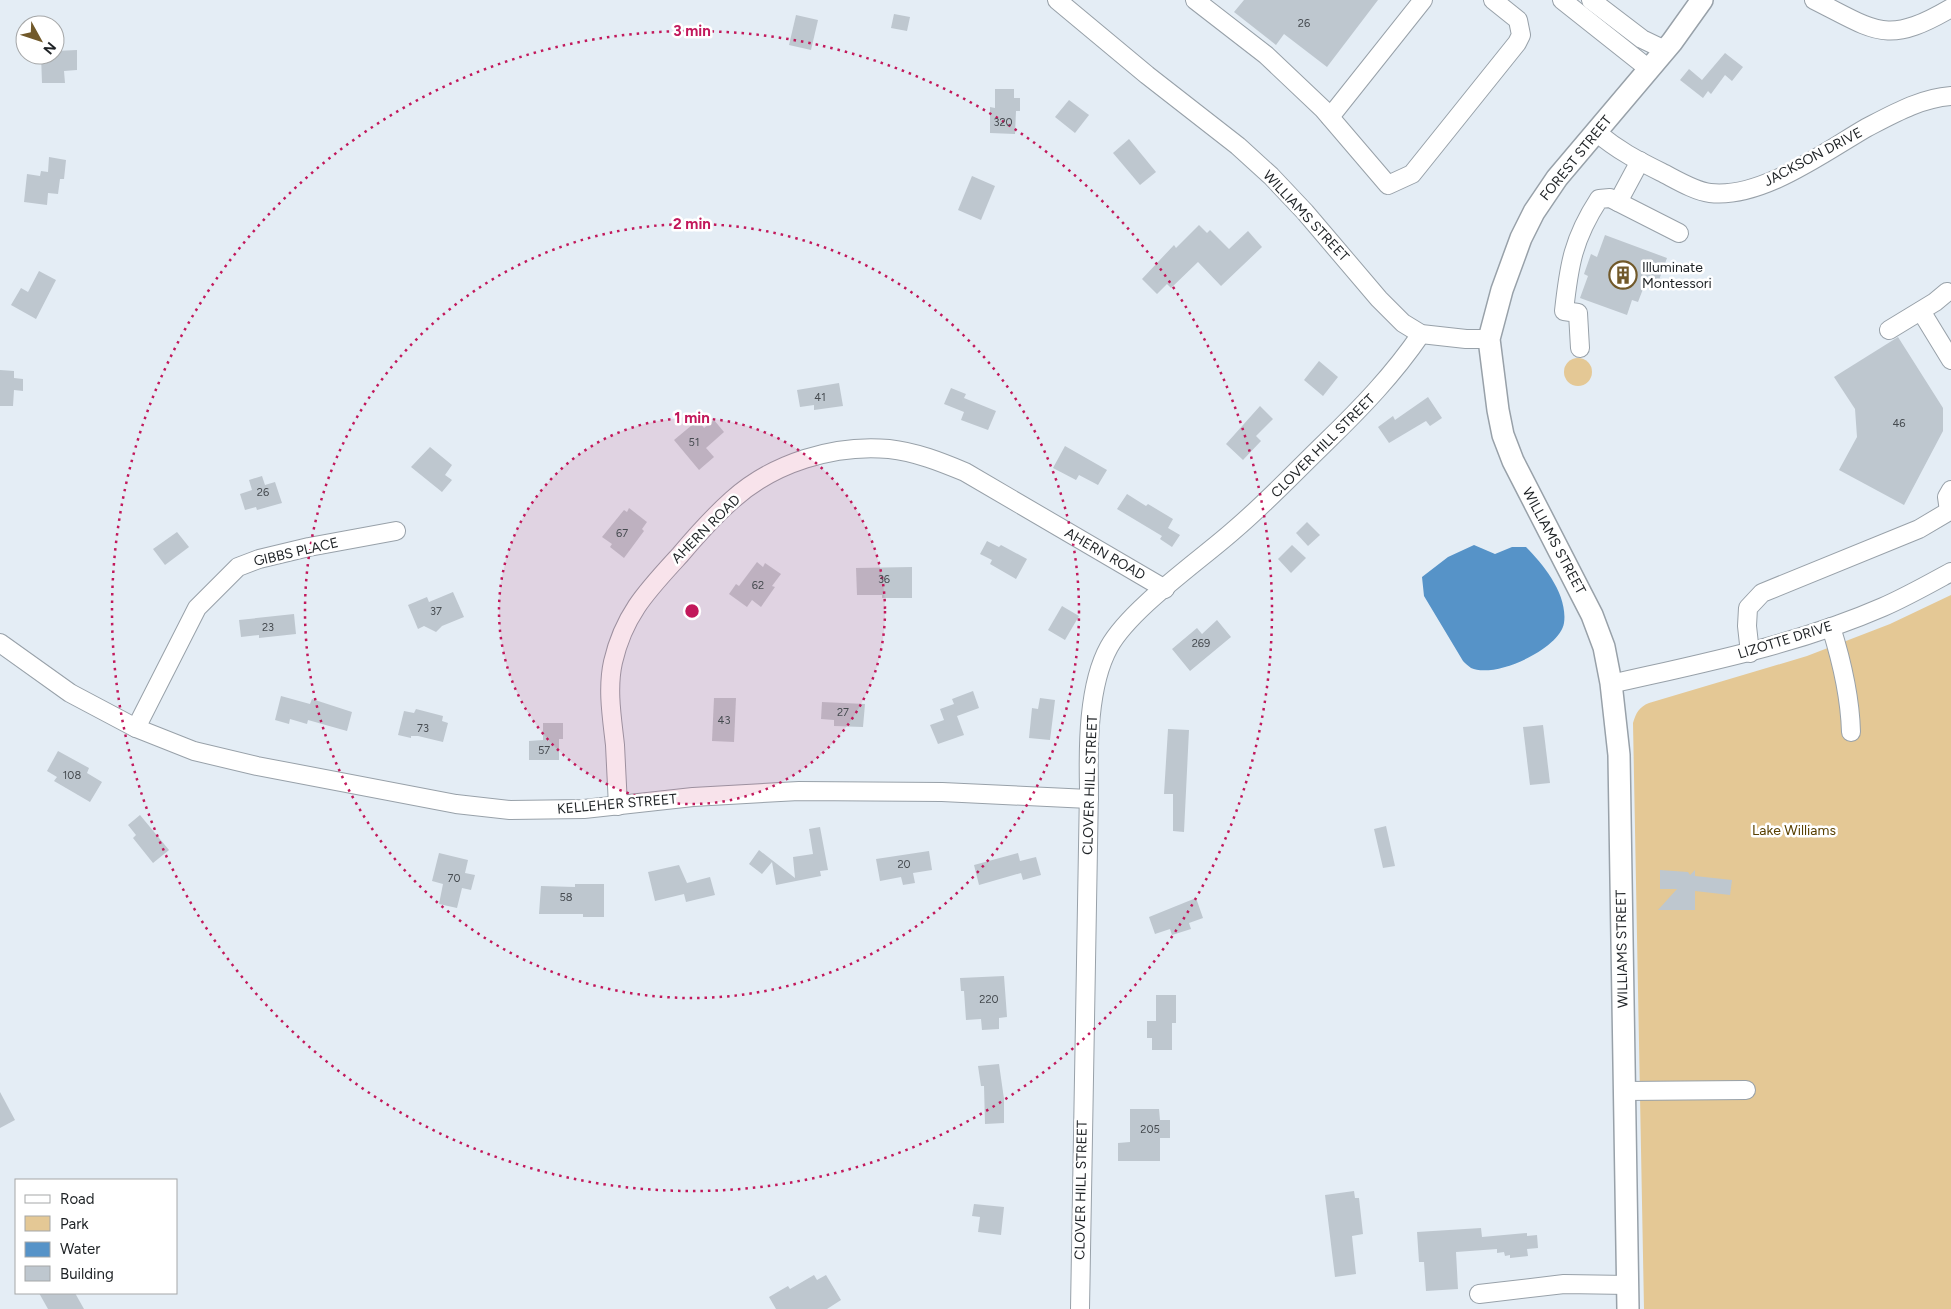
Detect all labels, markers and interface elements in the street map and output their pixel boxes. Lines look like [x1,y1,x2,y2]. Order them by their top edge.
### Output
north arrow [15,15,65,65]
house number: 26 [1298,17,1310,30]
text: 3 min [673,22,711,40]
text: N [40,38,60,58]
street label: FOREST STREET [1536,112,1616,204]
house number: 320 [993,116,1013,129]
street label: JACKSON DRIVE [1761,124,1865,190]
street label: WILLIAMS STREET [1259,167,1353,265]
text: 2 min [673,215,711,233]
place label: Illuminate Montessori [1642,259,1712,292]
building icon: Illuminate Montessori [1608,260,1638,290]
street label: CLOVER HILL STREET [1268,390,1379,501]
house number: 41 [814,391,826,404]
text: 1 min [674,409,710,427]
house number: 46 [1892,417,1906,430]
house number: 51 [689,436,699,449]
street label: WILLIAMS STREET [1519,485,1589,597]
house number: 26 [257,486,269,499]
street label: AHERN ROAD [668,491,744,567]
street label: AHERN ROAD [1062,524,1148,584]
house number: 67 [616,527,628,540]
street label: GIBBS PLACE [252,534,340,570]
house number: 36 [878,573,890,586]
house number: 62 [752,579,764,592]
centre of rings [683,602,701,620]
house number: 37 [430,605,442,618]
street label: LIZOTTE DRIVE [1736,618,1834,662]
house number: 23 [262,621,274,634]
house number: 269 [1192,637,1210,650]
house number: 27 [837,706,849,719]
house number: 43 [718,714,730,727]
street label: CLOVER HILL STREET [1079,715,1101,855]
house number: 73 [417,722,429,735]
house number: 57 [538,744,550,757]
house number: 108 [63,769,81,782]
street label: KELLEHER STREET [556,790,678,818]
park label: Lake Williams [1752,822,1836,839]
house number: 20 [897,858,911,871]
house number: 70 [448,872,460,885]
street label: WILLIAMS STREET [1612,889,1632,1008]
house number: 58 [559,891,573,904]
house number: 220 [979,993,999,1006]
street label: CLOVER HILL STREET [1071,1120,1091,1260]
house number: 205 [1140,1123,1160,1136]
legend [15,1179,178,1294]
text: Road [60,1190,95,1208]
text: Park [60,1215,89,1233]
text: Water [60,1240,100,1258]
text: Building [60,1265,114,1283]

